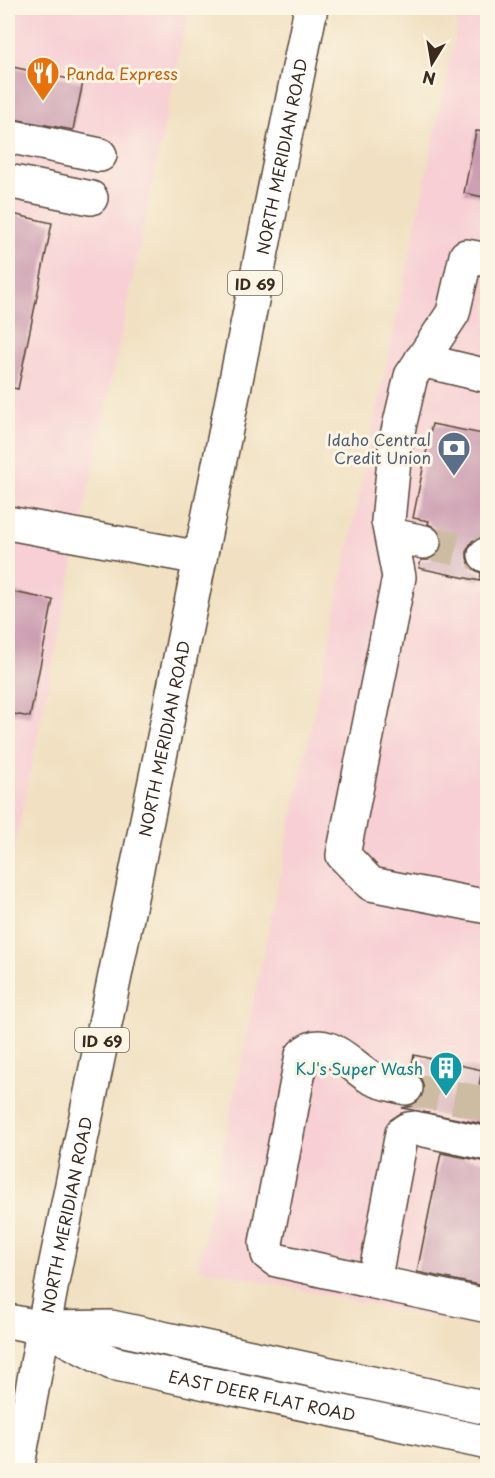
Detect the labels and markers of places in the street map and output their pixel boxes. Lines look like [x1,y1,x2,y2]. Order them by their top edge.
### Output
restaurant icon: Panda Express [25,55,61,102]
place label: Panda Express [66,61,178,85]
place label: Idaho Central Credit Union [327,427,431,469]
bank icon: Idaho Central Credit Union [436,430,472,477]
building icon: KJ's Super Wash [428,1050,464,1097]
place label: KJ's Super Wash [296,1056,423,1080]

